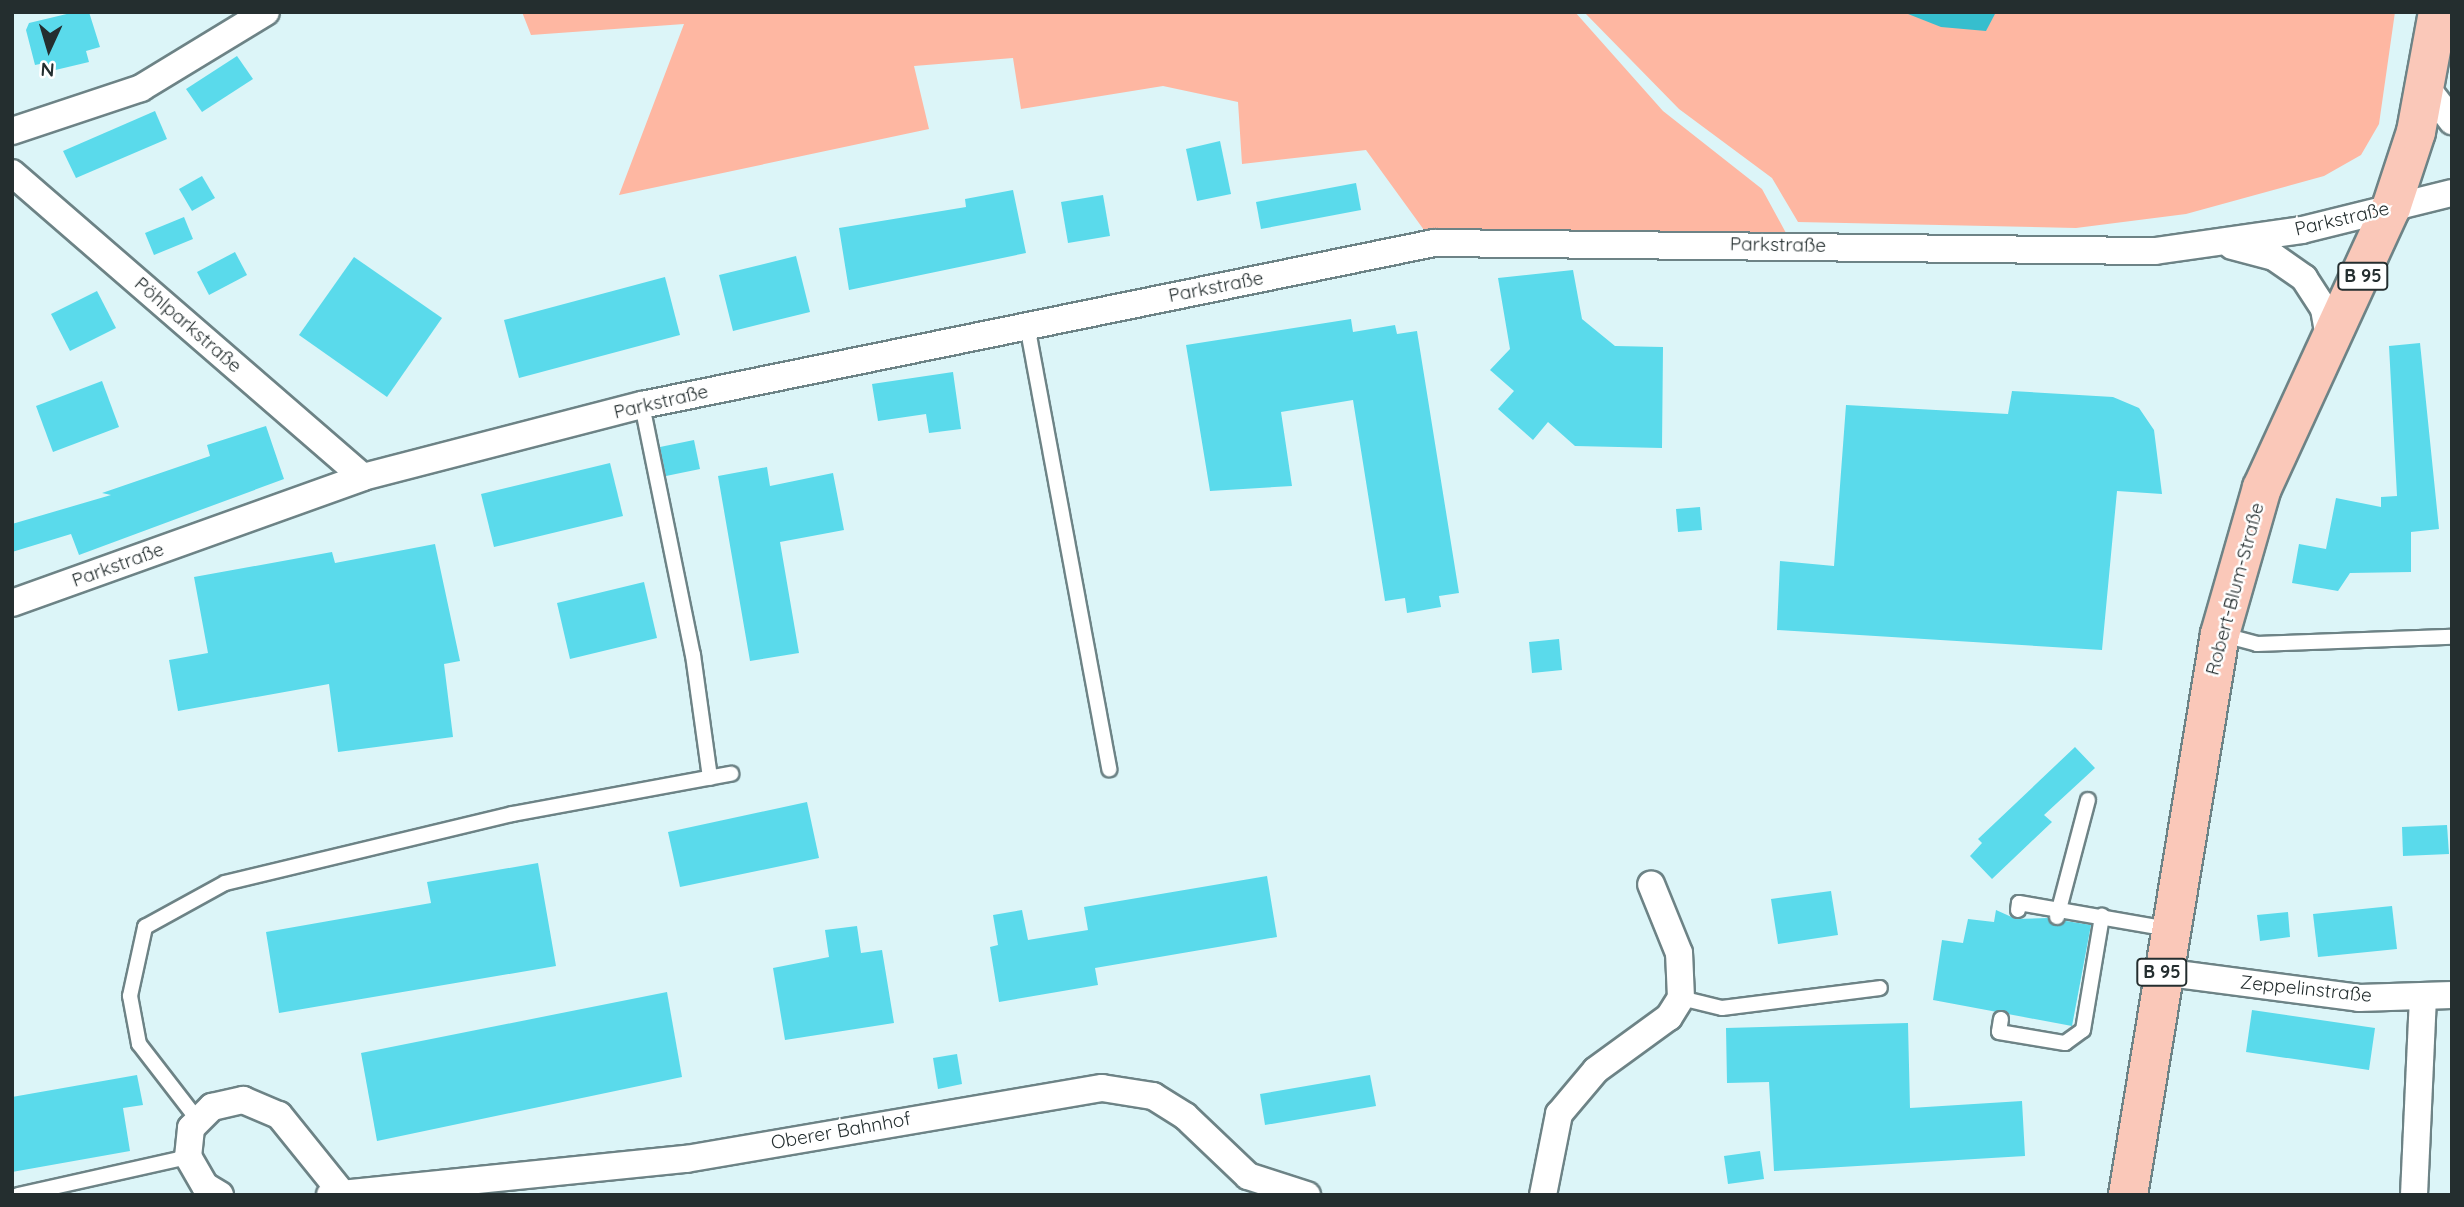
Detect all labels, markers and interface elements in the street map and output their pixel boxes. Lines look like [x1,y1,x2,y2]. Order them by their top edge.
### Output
north arrow [14,14,84,84]
text: N [40,57,55,82]
street label: Parkstraße [2293,197,2391,241]
street label: Parkstraße [1730,233,1826,257]
road number: B 95 [2337,262,2389,290]
street label: Parkstraße [1167,267,1265,307]
street label: Pöhlparkstraße [130,272,246,378]
street label: Parkstraße [612,380,710,424]
street label: Robert-Blum-Straße [2201,500,2269,678]
street label: Parkstraße [69,538,167,592]
road number: B 95 [2136,958,2188,987]
street label: Zeppelinstraße [2239,971,2373,1007]
street label: Oberer Bahnhof [769,1107,913,1155]

